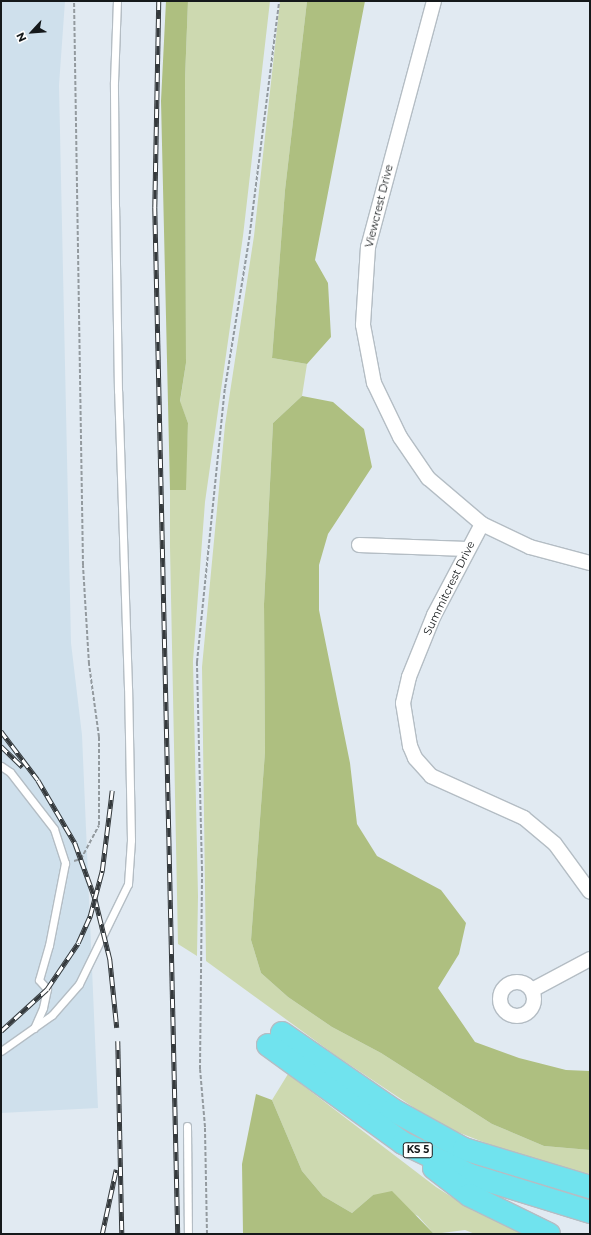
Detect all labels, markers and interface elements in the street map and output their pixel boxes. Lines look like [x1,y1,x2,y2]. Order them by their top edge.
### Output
north arrow [12,12,52,52]
text: N [13,30,29,44]
street label: Viewcrest Drive [362,163,396,249]
street label: Summitcrest Drive [420,539,478,637]
road number: KS 5 [402,1142,434,1158]

